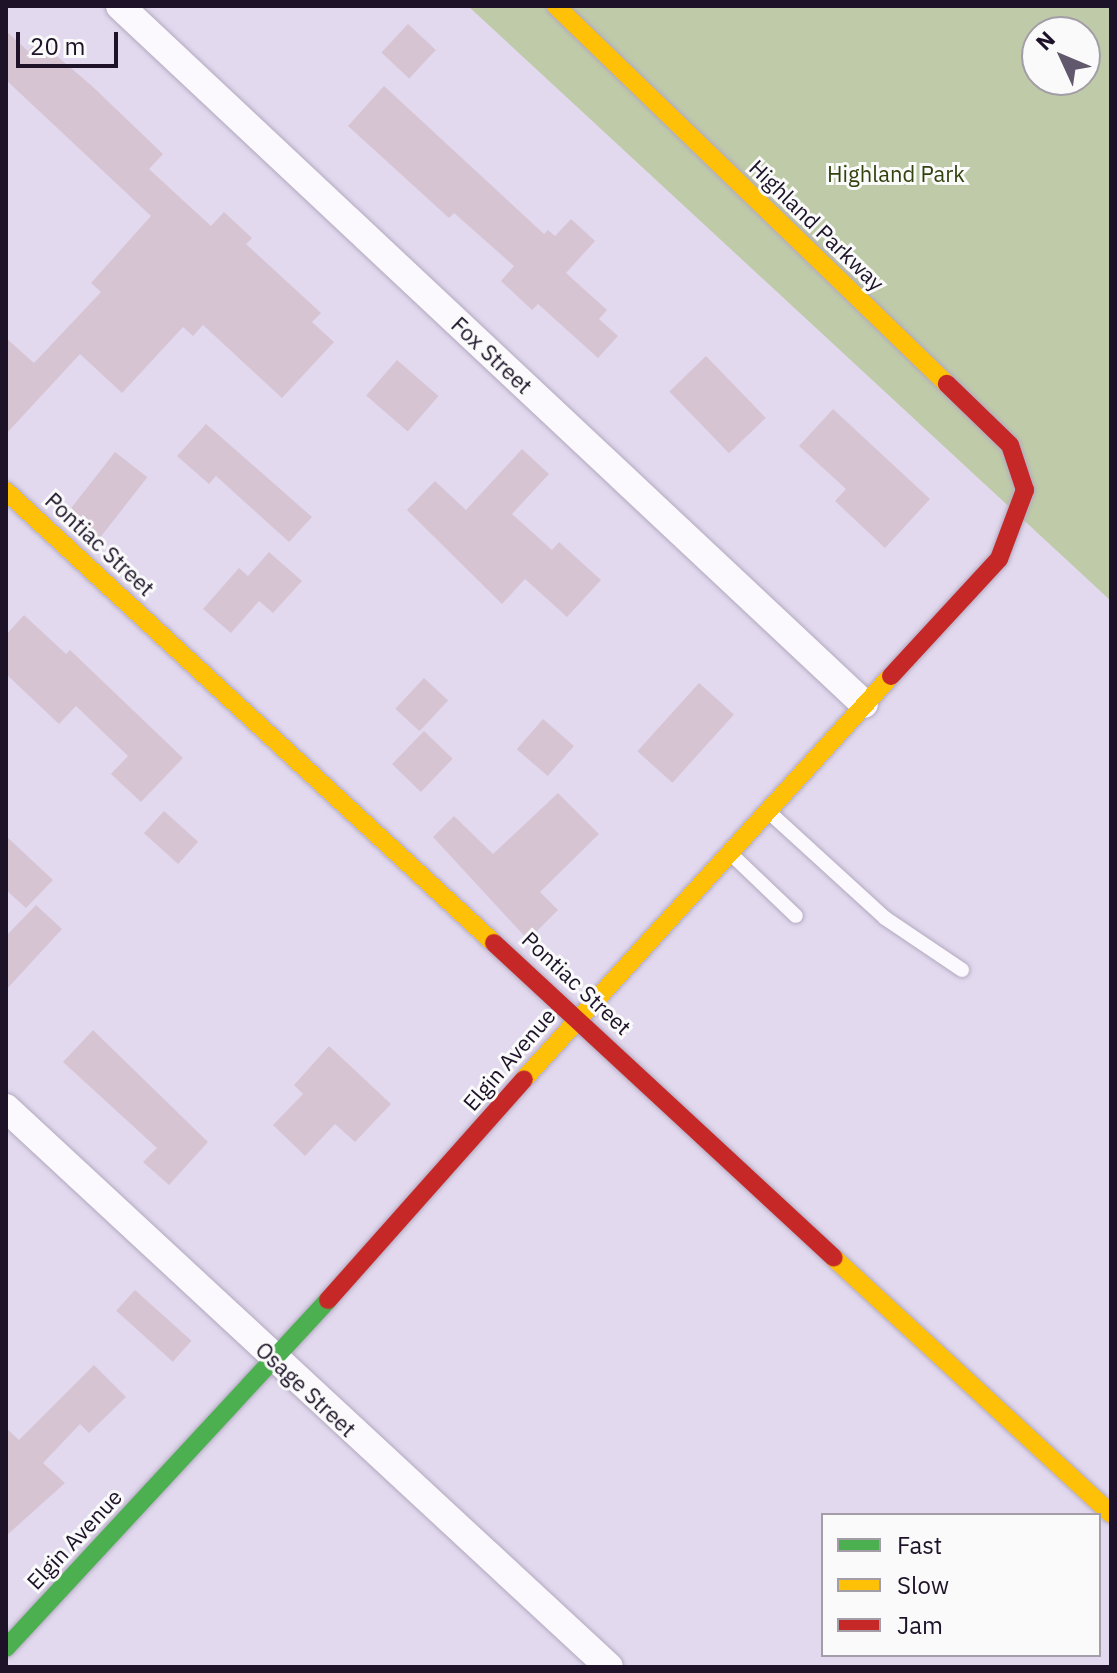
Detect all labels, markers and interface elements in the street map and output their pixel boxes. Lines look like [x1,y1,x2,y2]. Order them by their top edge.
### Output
scale bar [20,16,122,66]
north arrow [1021,16,1101,96]
text: N [1029,25,1061,56]
text: 20 m [30,30,85,62]
street label: Highland Parkway [744,154,890,296]
park label: Highland Park [827,161,965,187]
street label: Fox Street [446,311,538,399]
street label: Pontiac Street [40,487,160,601]
street label: Pontiac Street [517,926,637,1040]
street label: Elgin Avenue [457,1002,561,1116]
street label: Osage Street [251,1336,361,1442]
street label: Elgin Avenue [21,1484,127,1594]
legend [821,1513,1101,1657]
text: Fast [897,1529,942,1561]
text: Slow [897,1569,949,1601]
text: Jam [897,1609,943,1641]

